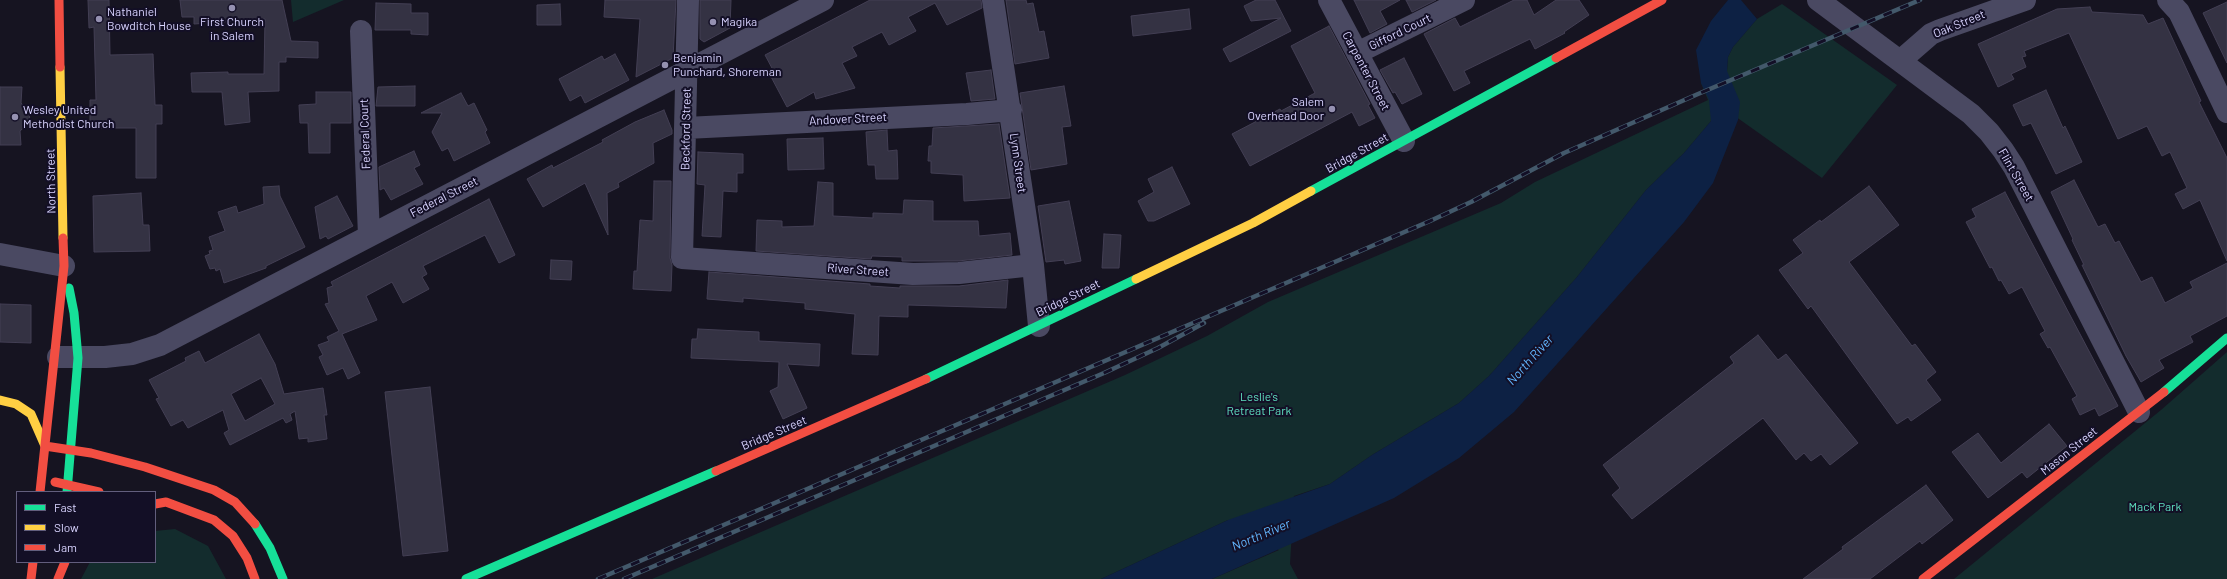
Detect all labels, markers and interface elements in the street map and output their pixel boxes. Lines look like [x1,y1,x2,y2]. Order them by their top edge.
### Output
marker: First Church in Salem [227,3,237,13]
place label: Nathaniel Bowditch House [107,5,191,33]
street label: Oak Street [1931,7,1987,41]
street label: Gifford Court [1367,11,1433,53]
marker: Nathaniel Bowditch House [94,14,104,24]
place label: First Church in Salem [200,15,264,43]
place label: Magika [721,15,757,29]
marker: Magika [708,17,718,27]
street label: Carpenter Street [1339,29,1393,113]
place label: Benjamin Punchard, Shoreman [673,51,781,79]
marker: Benjamin Punchard, Shoreman [660,60,670,70]
street label: Beckford Street [678,88,694,170]
place label: Salem Overhead Door [1248,95,1324,123]
street label: Federal Court [357,99,373,169]
place label: Wesley United Methodist Church [23,103,115,131]
marker: Salem Overhead Door [1327,104,1337,114]
street label: Andover Street [809,110,887,128]
marker: Wesley United Methodist Church [10,112,20,122]
street label: Bridge Street [1323,130,1391,176]
street label: Lynn Street [1007,132,1029,194]
street label: Flint Street [1995,146,2037,204]
street label: North Street [43,148,59,214]
street label: Federal Street [408,174,480,220]
street label: River Street [827,261,889,279]
street label: Bridge Street [1034,276,1102,320]
water label: North River [1503,332,1557,388]
park label: Leslie's Retreat Park [1226,390,1292,418]
street label: Bridge Street [739,413,809,453]
street label: Mason Street [2038,424,2100,478]
legend [16,491,156,563]
text: Fast [54,500,77,514]
park label: Mack Park [2129,500,2181,514]
water label: North River [1229,516,1293,554]
text: Slow [54,520,79,534]
text: Jam [54,540,77,554]

